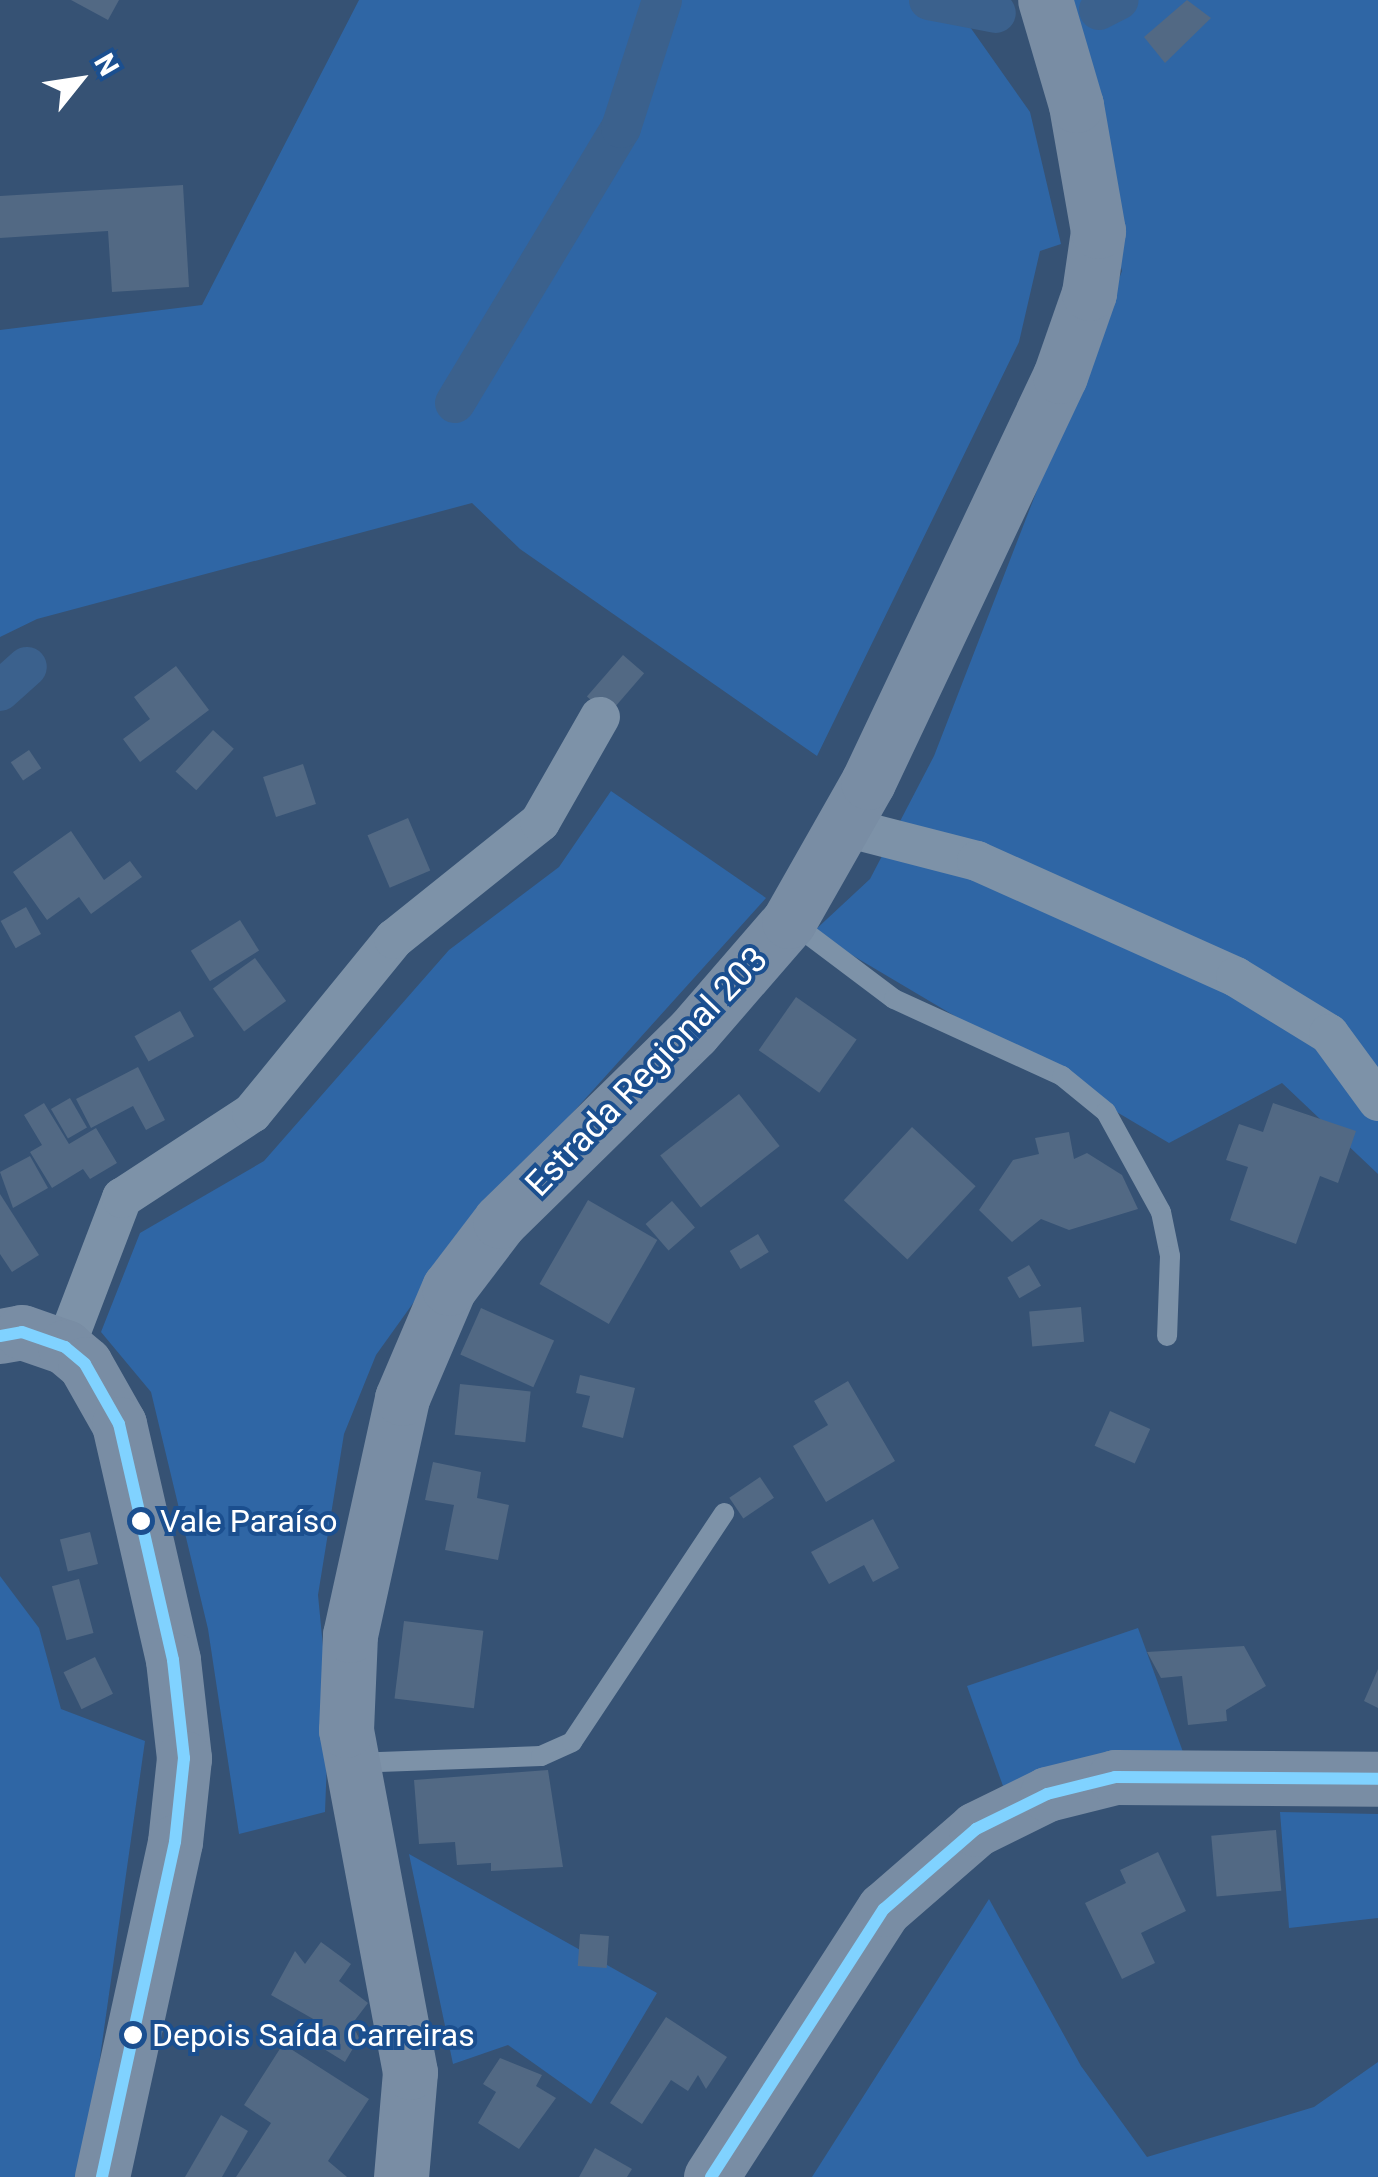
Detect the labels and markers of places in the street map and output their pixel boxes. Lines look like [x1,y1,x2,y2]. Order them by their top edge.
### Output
place label: Vale Paraíso [160,1502,337,1540]
marker: Vale Paraíso [131,1511,151,1531]
place label: Depois Saída Carreiras [152,2016,475,2054]
marker: Depois Saída Carreiras [123,2025,143,2045]

